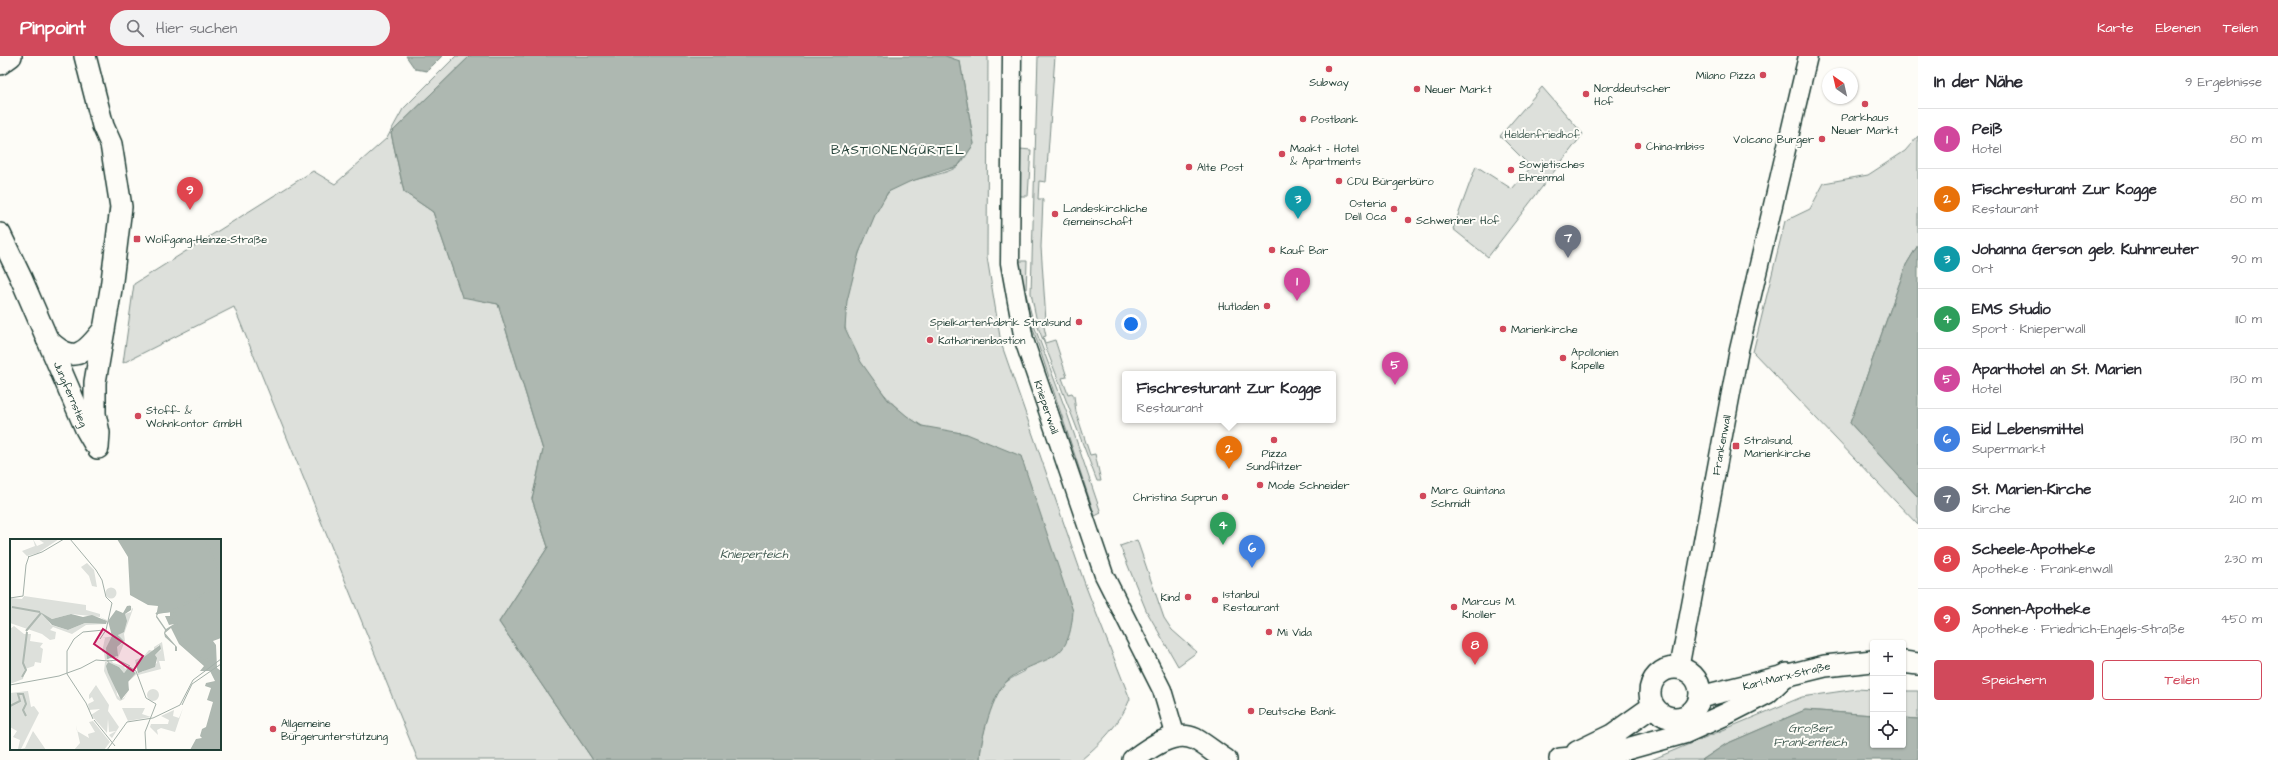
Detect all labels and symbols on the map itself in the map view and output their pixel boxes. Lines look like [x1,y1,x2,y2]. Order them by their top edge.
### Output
marker: Subway [1324,64,1334,74]
place label: Milano Pizza [1696,68,1755,83]
north arrow [1822,68,1858,104]
marker: Milano Pizza [1758,70,1768,80]
place label: Subway [1309,75,1349,91]
place label: Norddeutscher Hof [1594,81,1670,109]
place label: Neuer Markt [1425,82,1492,97]
marker: Neuer Markt [1412,84,1422,94]
marker: Norddeutscher Hof [1581,89,1591,99]
marker: Parkhaus Neuer Markt [1860,99,1870,109]
place label: Parkhaus Neuer Markt [1832,110,1899,138]
place label: Postbank [1311,112,1358,127]
marker: Postbank [1298,114,1308,124]
park label: Heldenfriedhof [1504,127,1580,142]
place label: Volcano Burger [1733,132,1814,148]
marker: Volcano Burger [1817,134,1827,144]
place label: China-Imbiss [1646,139,1705,154]
district label: BASTIONENGÜRTEL [831,141,965,159]
place label: Maakt – Hotel & Apartments [1290,141,1362,169]
marker: China-Imbiss [1633,141,1643,151]
marker: Maakt – Hotel & Apartments [1277,149,1287,159]
place label: Sowjetisches Ehrenmal [1519,157,1585,185]
place label: Alte Post [1197,160,1244,175]
marker: Alte Post [1184,162,1194,172]
marker: Sowjetisches Ehrenmal [1506,165,1516,175]
place label: CDU Bürgerbüro [1347,174,1435,190]
marker: CDU Bürgerbüro [1334,176,1344,186]
pin: 9 [177,177,203,210]
pin: 3 [1285,186,1311,219]
place label: Osteria Dell Oca [1345,196,1386,224]
place label: Landeskirchliche Gemeinschaft [1063,201,1148,229]
marker: Osteria Dell Oca [1389,204,1399,214]
marker: Landeskirchliche Gemeinschaft [1050,209,1060,219]
place label: Schweriner Hof [1416,213,1500,228]
marker: Schweriner Hof [1403,215,1413,225]
pin: 7 [1555,225,1581,258]
place label: Wolfgang-Heinze-Straße [145,232,267,248]
marker: Wolfgang-Heinze-Straße [132,234,142,244]
place label: Kauf Bar [1280,243,1328,258]
marker: Kauf Bar [1267,245,1277,255]
pin: 1 [1284,268,1310,301]
place label: Hutladen [1218,299,1259,314]
marker: Hutladen [1262,301,1272,311]
your location [1121,314,1141,334]
place label: Spielkartenfabrik Stralsund [930,315,1071,330]
marker: Spielkartenfabrik Stralsund [1074,317,1084,327]
place label: Marienkirche [1511,322,1578,337]
marker: Marienkirche [1498,324,1508,334]
place label: Katharinenbastion [938,333,1026,348]
marker: Katharinenbastion [925,335,935,345]
place label: Apollonien Kapelle [1571,345,1619,373]
pin: 5 [1382,352,1408,385]
marker: Apollonien Kapelle [1558,353,1568,363]
street label: Jungfernstieg [50,359,91,430]
street label: Knieperwall [1030,378,1063,436]
place label: Stoff- & Wohnkontor GmbH [146,403,242,431]
marker: Stoff- & Wohnkontor GmbH [133,411,143,421]
street label: Frankenwall [1709,413,1735,476]
place label: Stralsund, Marienkirche [1744,433,1811,461]
marker: Pizza Sundflitzer [1269,435,1279,445]
pin: 2 [1216,436,1242,469]
marker: Stralsund, Marienkirche [1731,441,1741,451]
place label: Pizza Sundflitzer [1246,446,1302,474]
place label: Mode Schneider [1268,478,1350,493]
marker: Mode Schneider [1255,480,1265,490]
place label: Marc Quintana Schmidt [1431,483,1505,511]
place label: Christina Suprun [1133,490,1217,505]
marker: Marc Quintana Schmidt [1418,491,1428,501]
marker: Christina Suprun [1220,492,1230,502]
pin: 4 [1210,512,1236,545]
pin: 6 [1239,535,1265,568]
inset map [10,539,221,750]
water label: Knieperteich [720,546,789,563]
place label: Istanbul Restaurant [1223,587,1280,615]
place label: Kind [1161,590,1180,605]
marker: Kind [1183,592,1193,602]
place label: Marcus M. Knoller [1462,594,1516,622]
marker: Istanbul Restaurant [1210,595,1220,605]
marker: Marcus M. Knoller [1449,602,1459,612]
place label: Mi Vida [1277,625,1312,640]
marker: Mi Vida [1264,627,1274,637]
pin: 8 [1462,632,1488,665]
street label: Karl-Marx-Straße [1741,658,1831,694]
place label: Deutsche Bank [1259,704,1336,719]
marker: Deutsche Bank [1246,706,1256,716]
place label: Allgemeine Bürgerunterstützung [281,716,388,745]
water label: Großer Frankenteich [1773,720,1848,751]
marker: Allgemeine Bürgerunterstützung [268,724,278,734]

